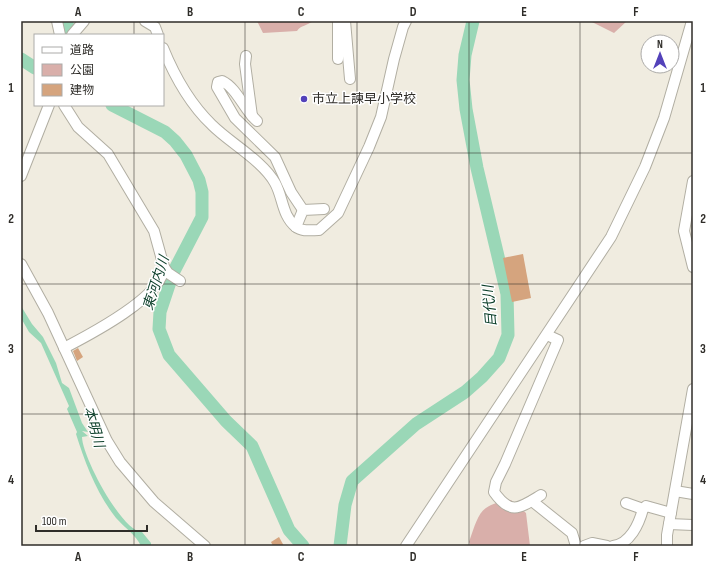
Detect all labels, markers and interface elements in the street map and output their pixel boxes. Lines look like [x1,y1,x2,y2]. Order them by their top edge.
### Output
text: A [74,4,82,20]
text: B [187,4,193,20]
text: C [298,4,305,20]
text: D [410,4,417,20]
text: E [521,4,527,20]
text: F [633,4,639,20]
legend [34,34,164,106]
north arrow [640,34,680,74]
text: N [657,38,663,51]
text: 道路 [70,43,94,58]
text: 公園 [70,63,94,78]
text: 1 [8,80,14,96]
text: 1 [700,80,706,96]
text: 建物 [70,83,94,98]
place label: 市立上諫早小学校 [312,91,416,107]
marker: 市立上諫早小学校 [299,94,309,104]
text: 2 [8,211,14,227]
text: 2 [700,211,706,227]
water label: 東河内川 [139,252,173,312]
water label: 目代川 [480,282,500,328]
text: 3 [8,341,14,357]
text: 3 [700,341,706,357]
water label: 本明川 [80,404,109,451]
text: 4 [8,472,14,488]
text: 4 [700,472,706,488]
scale bar [36,507,147,533]
text: 100 m [42,514,67,529]
text: A [74,549,82,565]
text: B [187,549,193,565]
text: C [298,549,305,565]
text: D [410,549,417,565]
text: E [521,549,527,565]
text: F [633,549,639,565]

